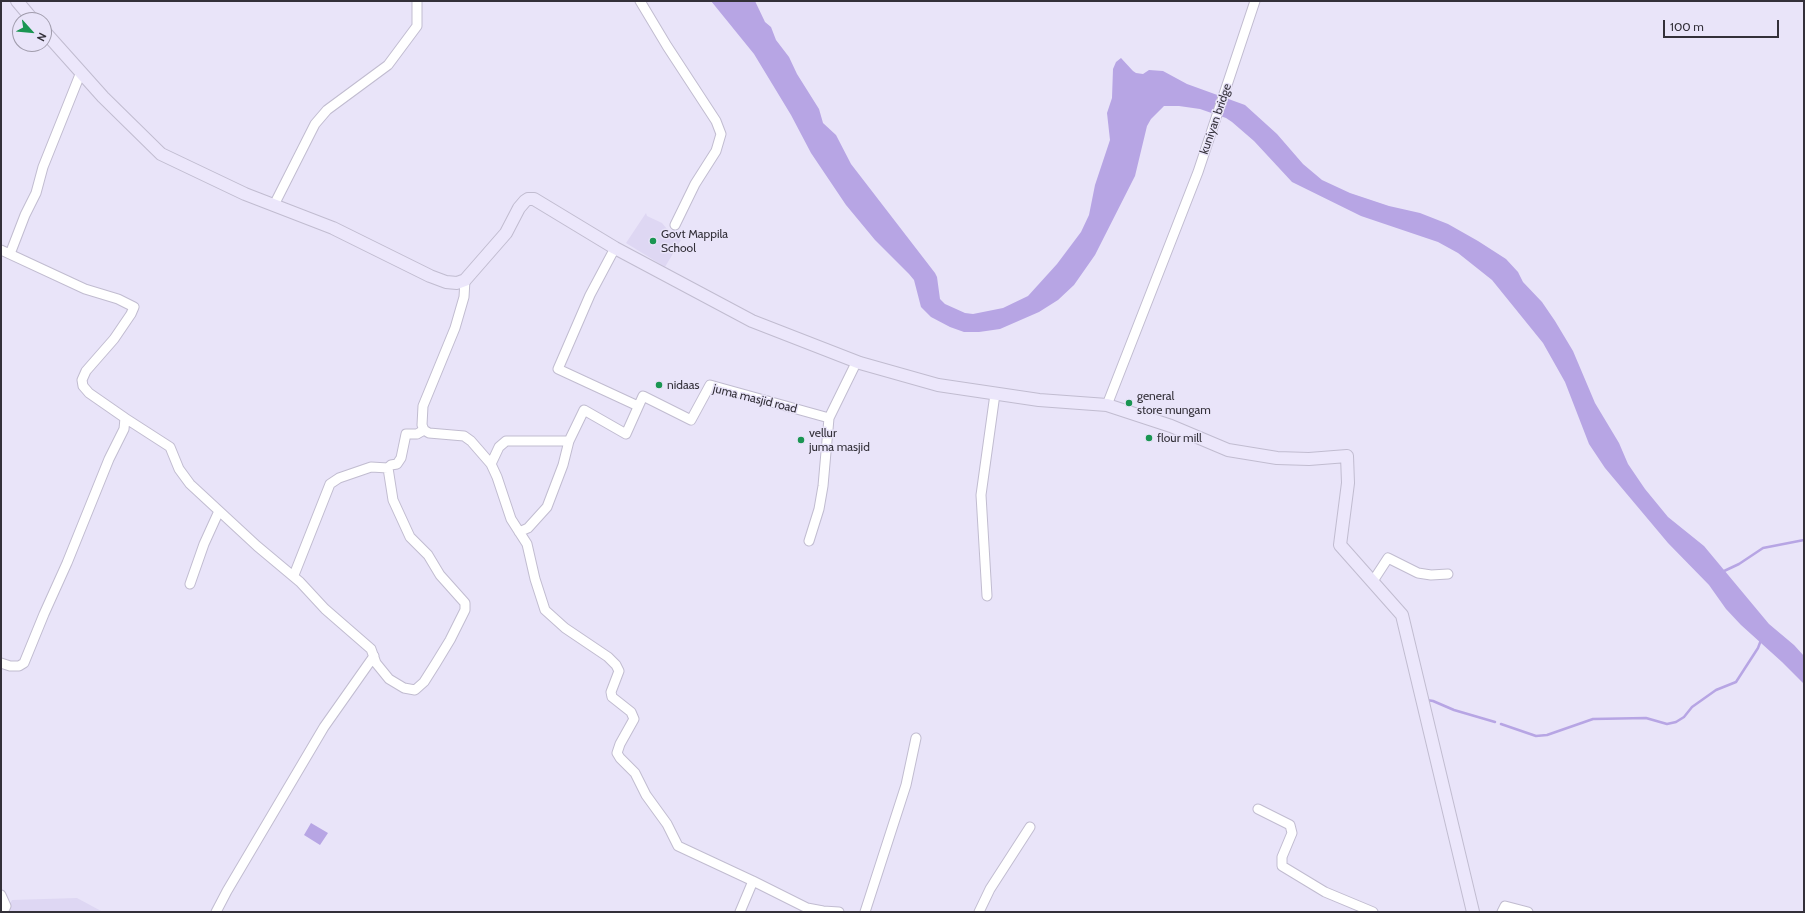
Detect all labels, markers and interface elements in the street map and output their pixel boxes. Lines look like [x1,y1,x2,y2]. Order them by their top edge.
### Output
north arrow [12,12,52,52]
scale bar [1665,12,1781,38]
text: 100 m [1670,19,1704,34]
text: N [34,30,50,44]
street label: kuniyan bridge [1197,82,1235,156]
place label: Govt Mappila School [661,227,728,255]
marker: Govt Mappila School [648,236,658,246]
place label: nidaas [667,378,699,392]
marker: nidaas [654,380,664,390]
street label: juma masjid road [711,382,799,416]
place label: general store mungam [1137,389,1211,417]
marker: general store mungam [1124,398,1134,408]
place label: vellur juma masjid [809,426,870,454]
place label: flour mill [1157,431,1202,445]
marker: flour mill [1144,433,1154,443]
marker: vellur juma masjid [796,435,806,445]

